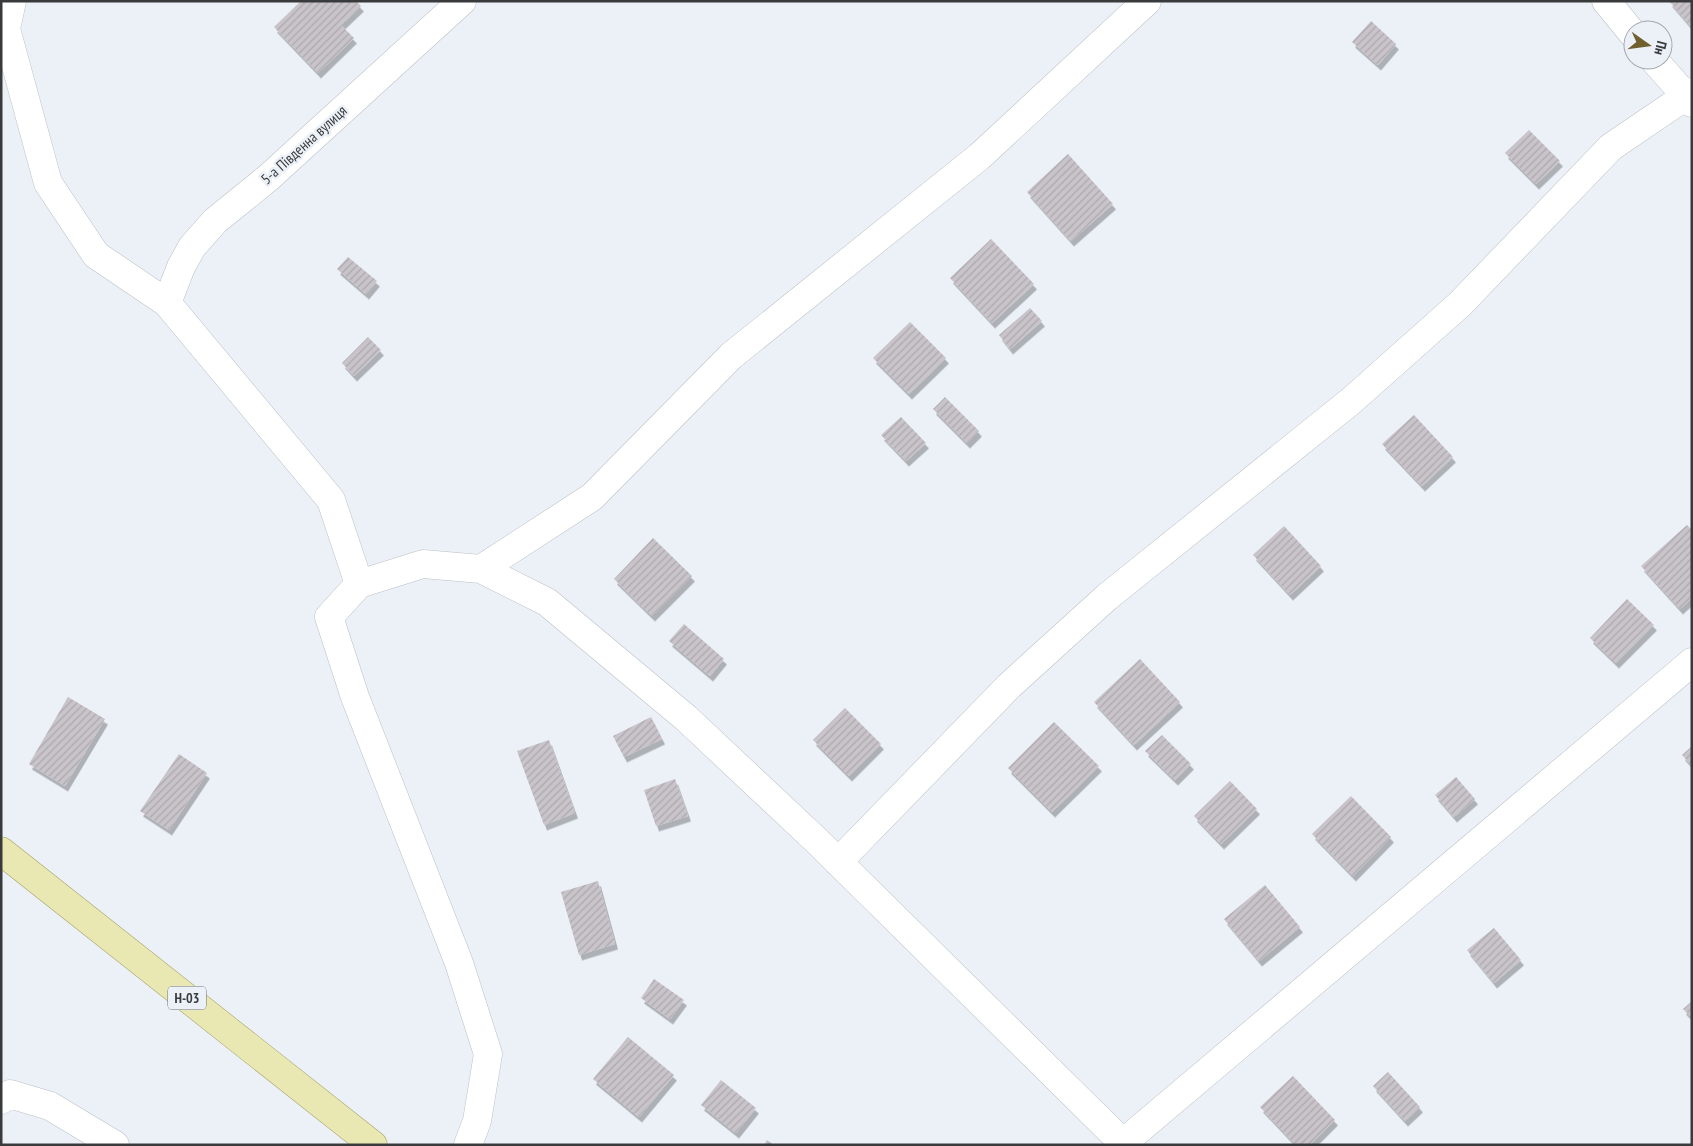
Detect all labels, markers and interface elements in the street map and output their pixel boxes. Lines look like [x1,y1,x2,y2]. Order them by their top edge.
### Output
north arrow [1623,20,1673,70]
text: Пн [1650,39,1671,57]
street label: 5-а Південна вулиця [257,101,351,188]
road number: Н-03 [168,986,206,1010]

